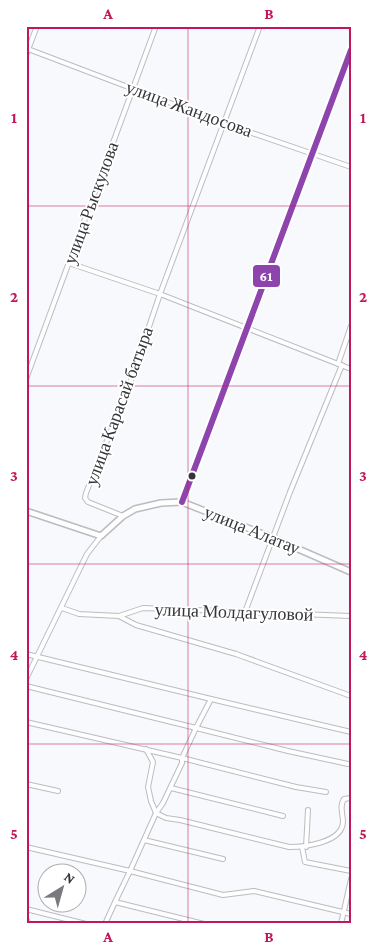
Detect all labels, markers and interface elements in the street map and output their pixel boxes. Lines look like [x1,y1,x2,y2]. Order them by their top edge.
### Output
text: A [102,5,113,22]
text: B [264,5,274,22]
street label: улица Жандосова [123,77,255,141]
text: 1 [11,109,17,126]
text: 1 [360,109,366,126]
street label: улица Рыскулова [60,139,122,267]
line badge: 61 [252,264,281,288]
text: 61 [260,268,272,284]
text: 2 [10,288,18,305]
text: 2 [359,288,367,305]
street label: улица Карасай батыра [81,324,157,488]
text: 3 [10,467,18,484]
text: 3 [359,467,367,484]
unlabelled marker [187,471,197,481]
street label: улица Алатау [201,502,303,558]
street label: улица Молдагуловой [154,599,314,625]
text: 4 [10,646,19,663]
text: 4 [359,646,368,663]
text: 5 [10,825,18,842]
text: 5 [359,825,367,842]
north arrow [38,862,88,912]
text: N [61,868,79,887]
text: A [102,928,113,945]
text: B [264,928,274,945]

